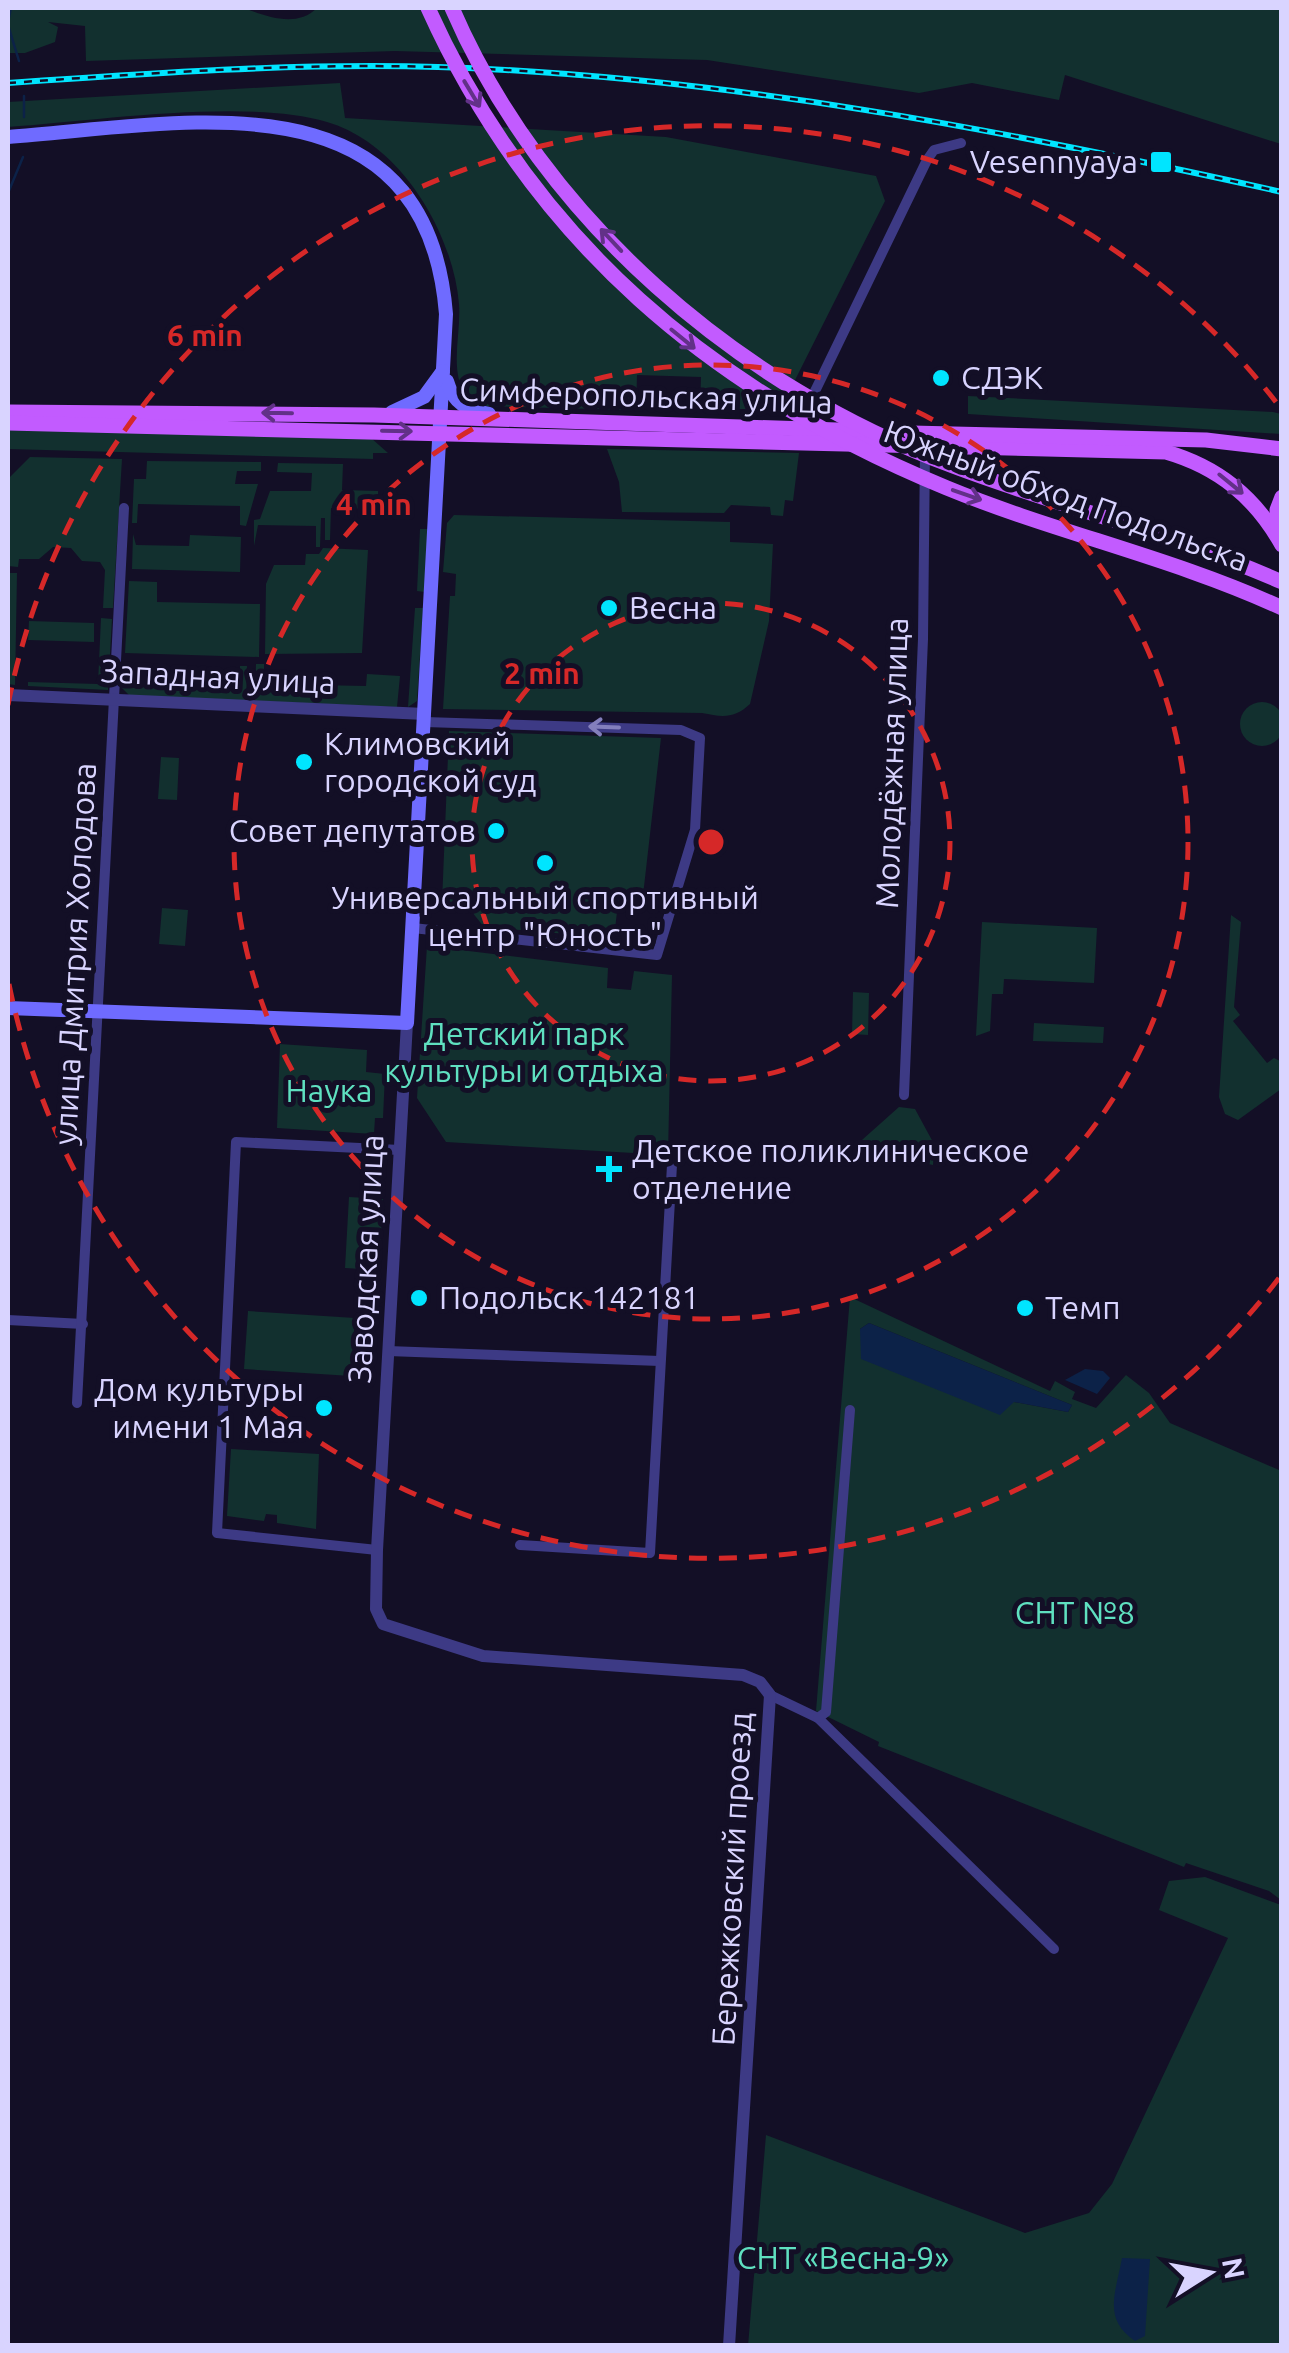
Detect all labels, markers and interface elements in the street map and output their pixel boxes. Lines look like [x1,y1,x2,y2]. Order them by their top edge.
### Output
one-way arrow [462,79,482,108]
place label: Vesennyaya [970,143,1138,179]
marker: Vesennyaya [1148,149,1174,175]
one-way arrow [600,228,623,253]
text: 6 min [167,318,243,352]
one-way arrow [670,328,696,350]
place label: СДЭК [961,359,1043,395]
marker: СДЭК [930,367,952,389]
street label: Симферопольская улица [459,370,833,420]
one-way arrow [261,403,293,422]
street label: Южный обход Подольска [880,412,1253,578]
one-way arrow [381,422,413,441]
one-way arrow [1218,473,1244,495]
text: 4 min [336,487,412,521]
one-way arrow [950,487,981,505]
place label: Весна [629,589,717,625]
marker: Весна [598,597,620,619]
street label: Молодёжная улица [868,617,914,909]
street label: Западная улица [100,652,336,700]
text: 2 min [504,656,580,690]
one-way arrow [588,718,620,737]
place label: Климовский городской суд [324,725,536,798]
marker: Климовский городской суд [293,751,315,773]
street label: улица Дмитрия Холодова [46,762,102,1146]
place label: Совет депутатов [229,812,476,848]
marker: Совет депутатов [485,820,507,842]
centre of rings [693,824,729,860]
marker: Универсальный спортивный центр "Юность" [534,852,556,874]
place label: Универсальный спортивный центр "Юность" [331,879,759,952]
park label: Детский парк культуры и отдыха [384,1015,664,1088]
park label: Наука [285,1072,373,1108]
place label: Детское поликлиническое отделение [632,1132,1029,1205]
street label: Заводская улица [340,1133,390,1384]
marker: Детское поликлиническое отделение [596,1156,622,1182]
place label: Подольск 142181 [439,1279,700,1315]
marker: Подольск 142181 [408,1287,430,1309]
place label: Темп [1045,1289,1121,1325]
marker: Темп [1014,1297,1036,1319]
place label: Дом культуры имени 1 Мая [94,1371,304,1444]
marker: Дом культуры имени 1 Мая [313,1397,335,1419]
park label: СНТ №8 [1015,1594,1135,1630]
street label: Бережковский проезд [704,1711,758,2047]
north arrow [1159,2223,1259,2323]
park label: СНТ «Весна-9» [737,2239,949,2275]
text: N [1217,2255,1251,2281]

